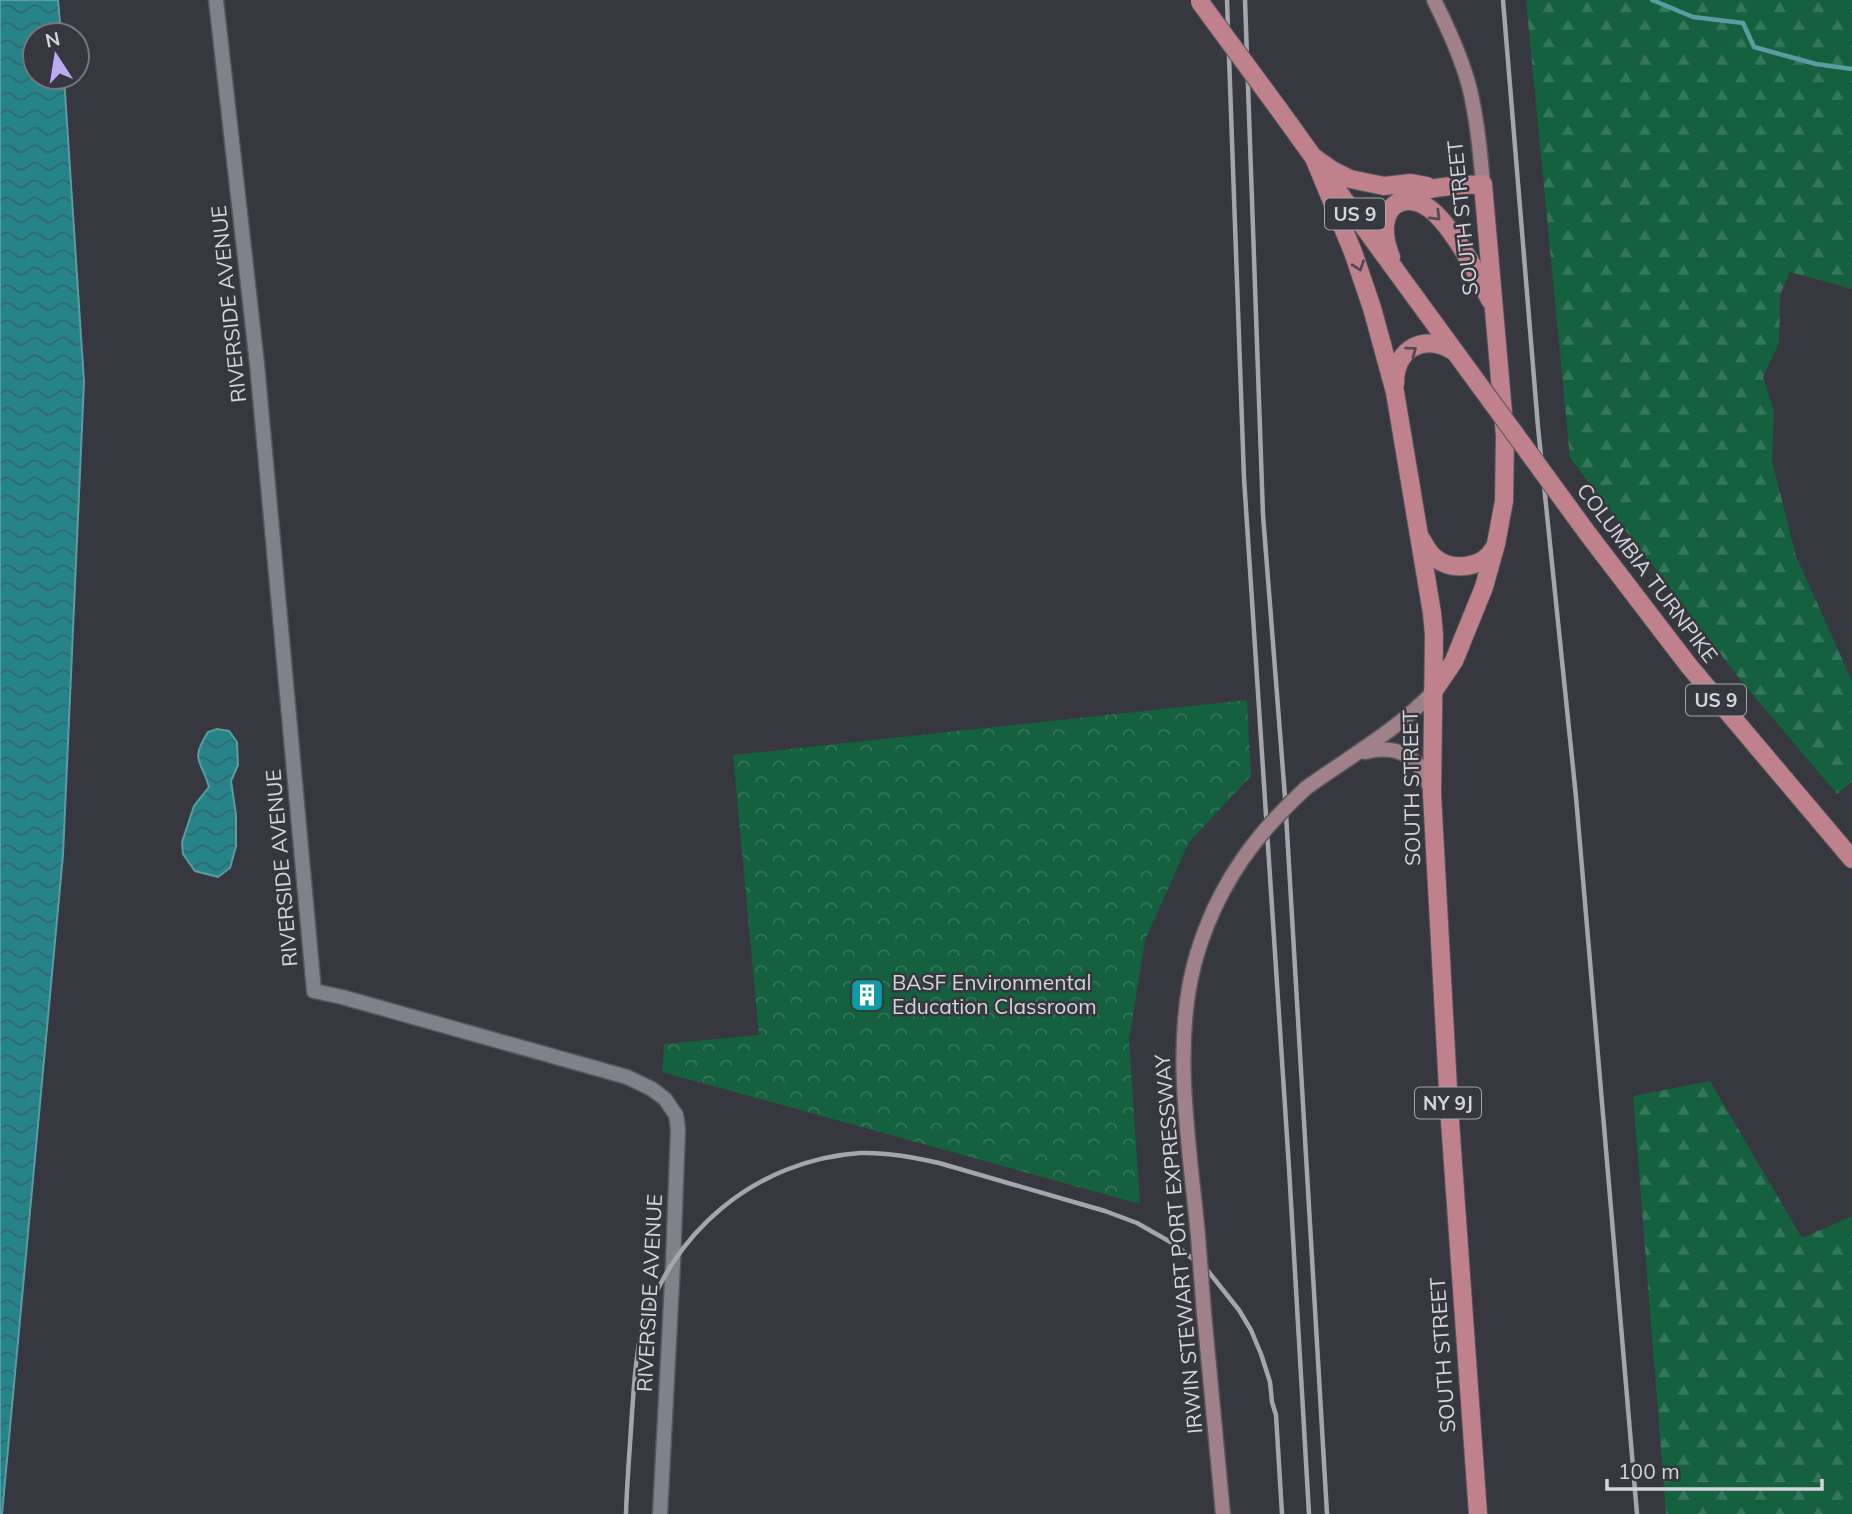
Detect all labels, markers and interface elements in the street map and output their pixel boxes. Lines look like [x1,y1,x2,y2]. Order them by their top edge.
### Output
north arrow [21,21,91,91]
text: N [43,26,62,53]
street label: SOUTH STREET [1441,139,1483,297]
road number: US 9 [1325,198,1385,230]
street label: RIVERSIDE AVENUE [205,204,251,404]
one-way arrow [1428,208,1441,221]
one-way arrow [1350,260,1364,272]
one-way arrow [1404,347,1417,359]
street label: COLUMBIA TURNPIKE [1572,478,1724,667]
road number: US 9 [1686,684,1746,716]
street label: SOUTH STREET [1397,710,1425,866]
street label: RIVERSIDE AVENUE [259,768,303,968]
place label: BASF Environmental Education Classroom [892,969,1097,1019]
building icon: BASF Environmental Education Classroom [848,976,886,1014]
street label: IRWIN STEWART PORT EXPRESSWAY [1148,1053,1208,1435]
road number: NY 9J [1415,1088,1481,1119]
street label: RIVERSIDE AVENUE [631,1193,667,1393]
street label: SOUTH STREET [1424,1276,1460,1434]
scale bar [1607,1448,1822,1492]
text: 100 m [1618,1458,1680,1484]

